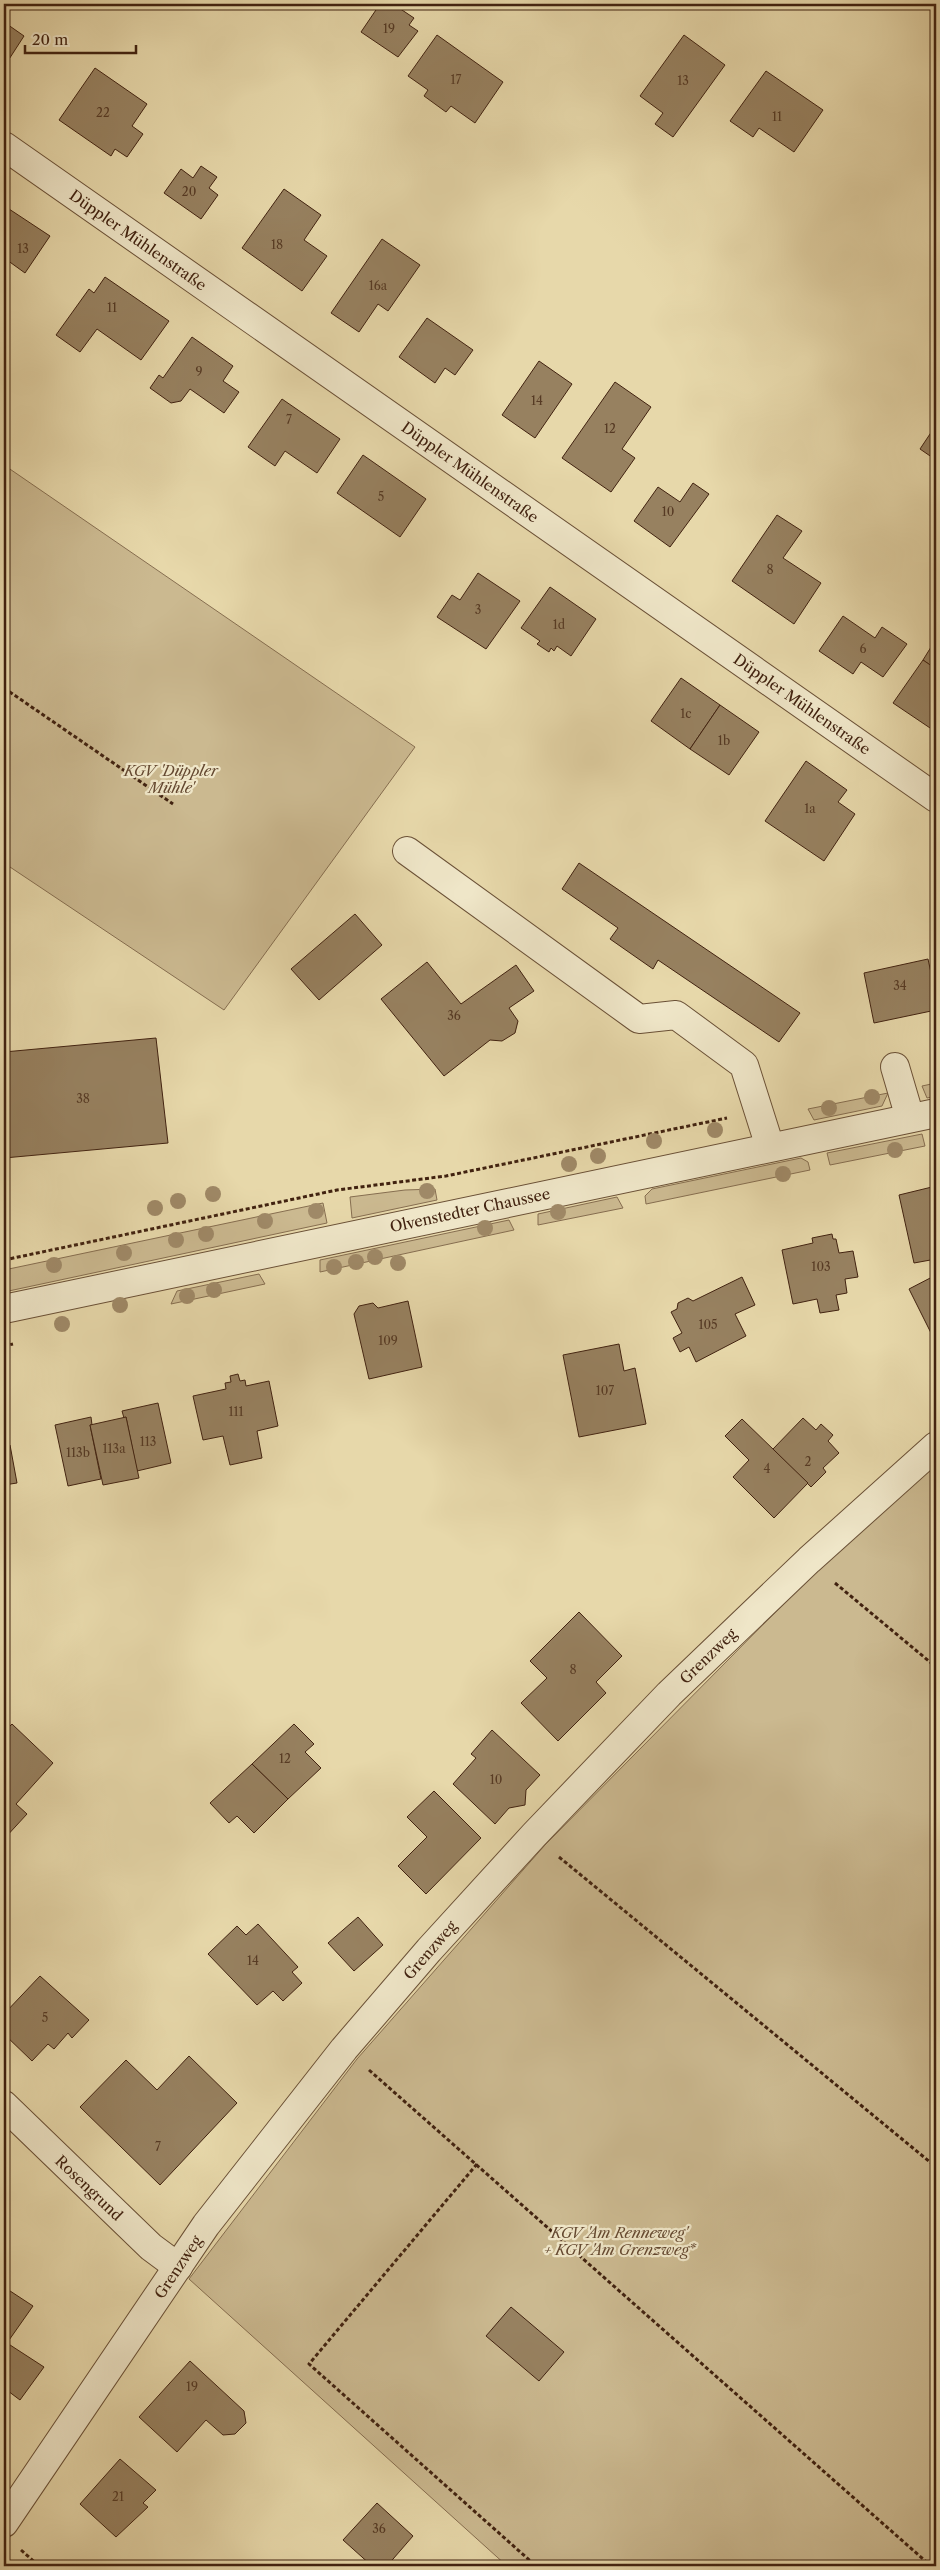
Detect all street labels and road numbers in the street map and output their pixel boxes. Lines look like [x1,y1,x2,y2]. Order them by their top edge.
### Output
street label: Düppler Mühlenstraße [66,186,210,294]
street label: Düppler Mühlenstraße [398,418,542,526]
street label: Düppler Mühlenstraße [730,650,874,758]
street label: Olvenstedter Chaussee [388,1184,552,1236]
street label: Grenzweg [675,1624,741,1688]
street label: Grenzweg [399,1917,461,1983]
street label: Rosengrund [51,2151,127,2225]
street label: Grenzweg [150,2232,206,2302]

